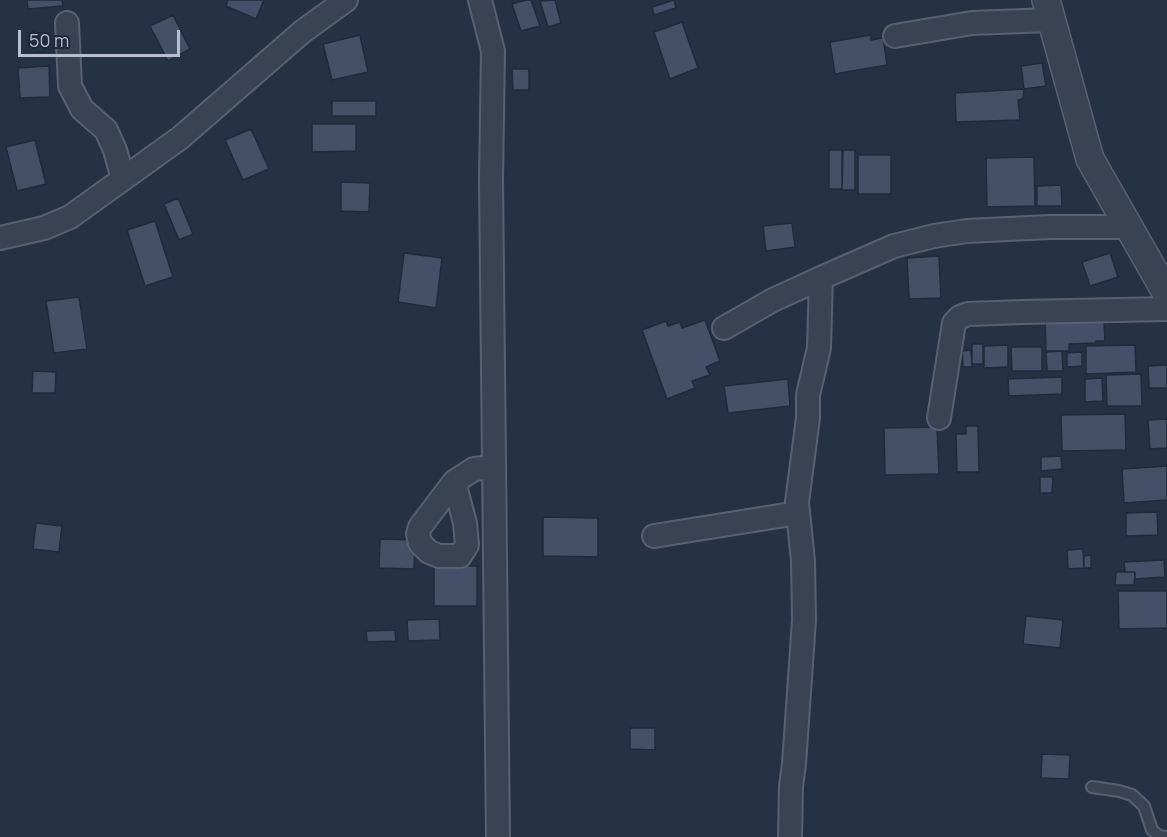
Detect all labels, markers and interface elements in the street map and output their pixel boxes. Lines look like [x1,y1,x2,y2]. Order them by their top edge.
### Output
scale bar [21,18,183,56]
text: 50 m [29,28,69,52]

